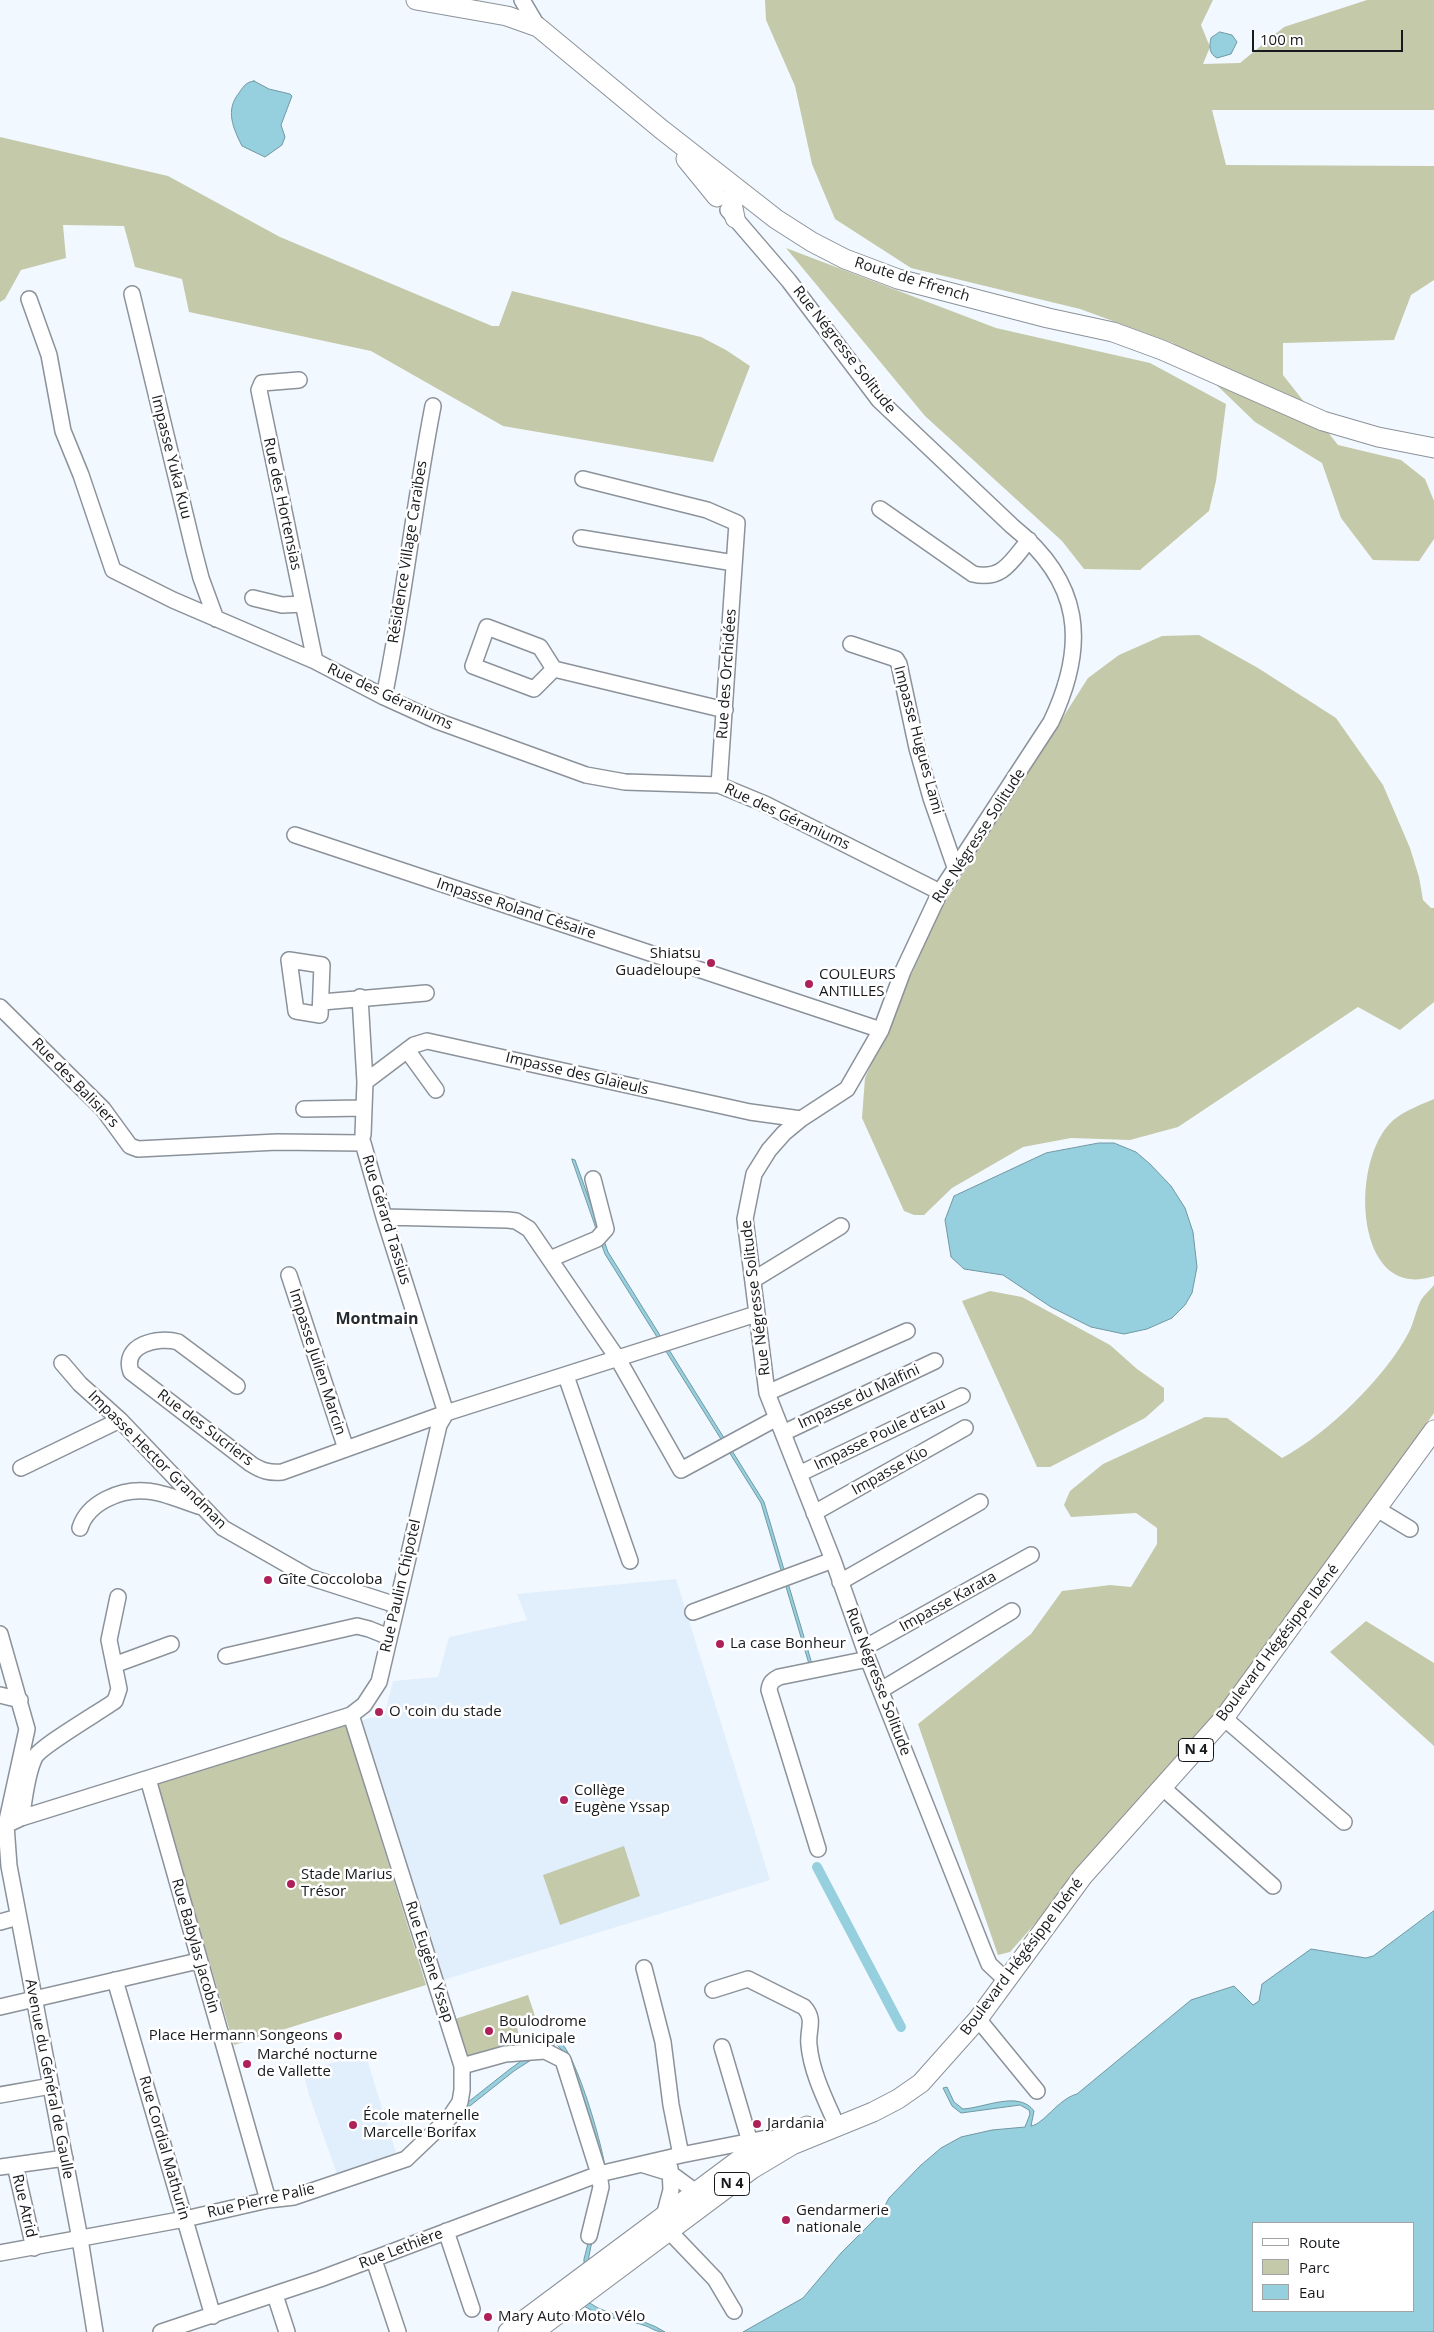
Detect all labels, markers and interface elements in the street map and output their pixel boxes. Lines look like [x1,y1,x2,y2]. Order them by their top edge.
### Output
scale bar [1254,20,1405,52]
text: 100 m [1260,29,1304,49]
street label: Route de Ffrench [852,254,972,306]
street label: Rue Négresse Solitude [789,283,899,417]
street label: Impasse Yuka Kuu [147,393,195,521]
street label: Rue des Hortensias [259,436,305,572]
street label: Résidence Village Caraïbes [385,459,431,645]
street label: Rue des Orchidées [713,608,741,740]
street label: Rue des Géraniums [324,660,456,734]
street label: Impasse Hugues Lami [889,664,947,816]
street label: Rue Négresse Solitude [929,765,1029,907]
street label: Rue des Géraniums [721,780,853,854]
street label: Impasse Roland Césaire [434,875,598,943]
place label: Shiatsu Guadeloupe [615,945,701,980]
marker: Shiatsu Guadeloupe [705,957,717,969]
place label: COULEURS ANTILLES [819,966,896,1001]
marker: COULEURS ANTILLES [803,978,815,990]
street label: Rue des Balisiers [28,1034,122,1132]
street label: Impasse des Glaïeuls [504,1049,650,1099]
street label: Rue Gérard Tassius [358,1153,414,1287]
street label: Rue Négresse Solitude [738,1219,774,1377]
street label: Impasse Julien Marcin [285,1287,349,1437]
district label: Montmain [335,1309,419,1329]
street label: Impasse du Malfini [795,1361,923,1433]
street label: Rue des Sucriers [153,1386,257,1470]
street label: Impasse Hector Grandman [84,1387,230,1533]
street label: Impasse Poule d'Eau [811,1395,949,1475]
street label: Impasse Kio [849,1443,931,1499]
street label: Rue Paulin Chipotel [377,1518,425,1654]
street label: Boulevard Hégésippe Ibéné [1213,1561,1343,1725]
street label: Impasse Karata [896,1568,1000,1636]
place label: Gîte Coccoloba [278,1571,383,1589]
marker: Gîte Coccoloba [262,1574,274,1586]
street label: Rue Négresse Solitude [842,1606,914,1758]
place label: La case Bonheur [730,1635,846,1653]
marker: La case Bonheur [714,1638,726,1650]
place label: O 'coin du stade [389,1703,502,1721]
marker: O 'coin du stade [373,1706,385,1718]
road number: N 4 [1178,1738,1214,1762]
place label: Collège Eugène Yssap [574,1782,670,1817]
marker: Collège Eugène Yssap [558,1794,570,1806]
place label: Stade Marius Trésor [301,1866,392,1901]
street label: Boulevard Hégésippe Ibéné [957,1875,1087,2039]
street label: Rue Babylas Jacobin [167,1877,223,2015]
marker: Stade Marius Trésor [285,1878,297,1890]
street label: Rue Eugène Yssap [401,1899,457,2025]
street label: Avenue du Général de Gaulle [21,1977,77,2181]
place label: Boulodrome Municipale [499,2013,586,2048]
marker: Boulodrome Municipale [483,2025,495,2037]
place label: Place Hermann Songeons [149,2027,328,2045]
marker: Place Hermann Songeons [332,2030,344,2042]
place label: Marché nocturne de Vallette [257,2046,377,2081]
marker: Marché nocturne de Vallette [241,2058,253,2070]
street label: Rue Cordial Mathurin [135,2074,193,2222]
place label: École maternelle Marcelle Borifax [363,2107,479,2142]
place label: Jardania [767,2115,824,2133]
marker: Jardania [751,2118,763,2130]
marker: École maternelle Marcelle Borifax [347,2119,359,2131]
street label: Rue Atrid [8,2172,40,2240]
road number: N 4 [714,2172,750,2196]
street label: Rue Pierre Palie [205,2180,317,2222]
place label: Gendarmerie nationale [796,2202,889,2237]
marker: Gendarmerie nationale [780,2214,792,2226]
legend [1252,2222,1414,2312]
street label: Rue Lethière [357,2225,445,2273]
text: Route [1299,2232,1340,2252]
text: Parc [1299,2257,1330,2277]
text: Eau [1299,2282,1325,2302]
place label: Mary Auto Moto Vélo [498,2308,645,2326]
marker: Mary Auto Moto Vélo [482,2311,494,2323]

